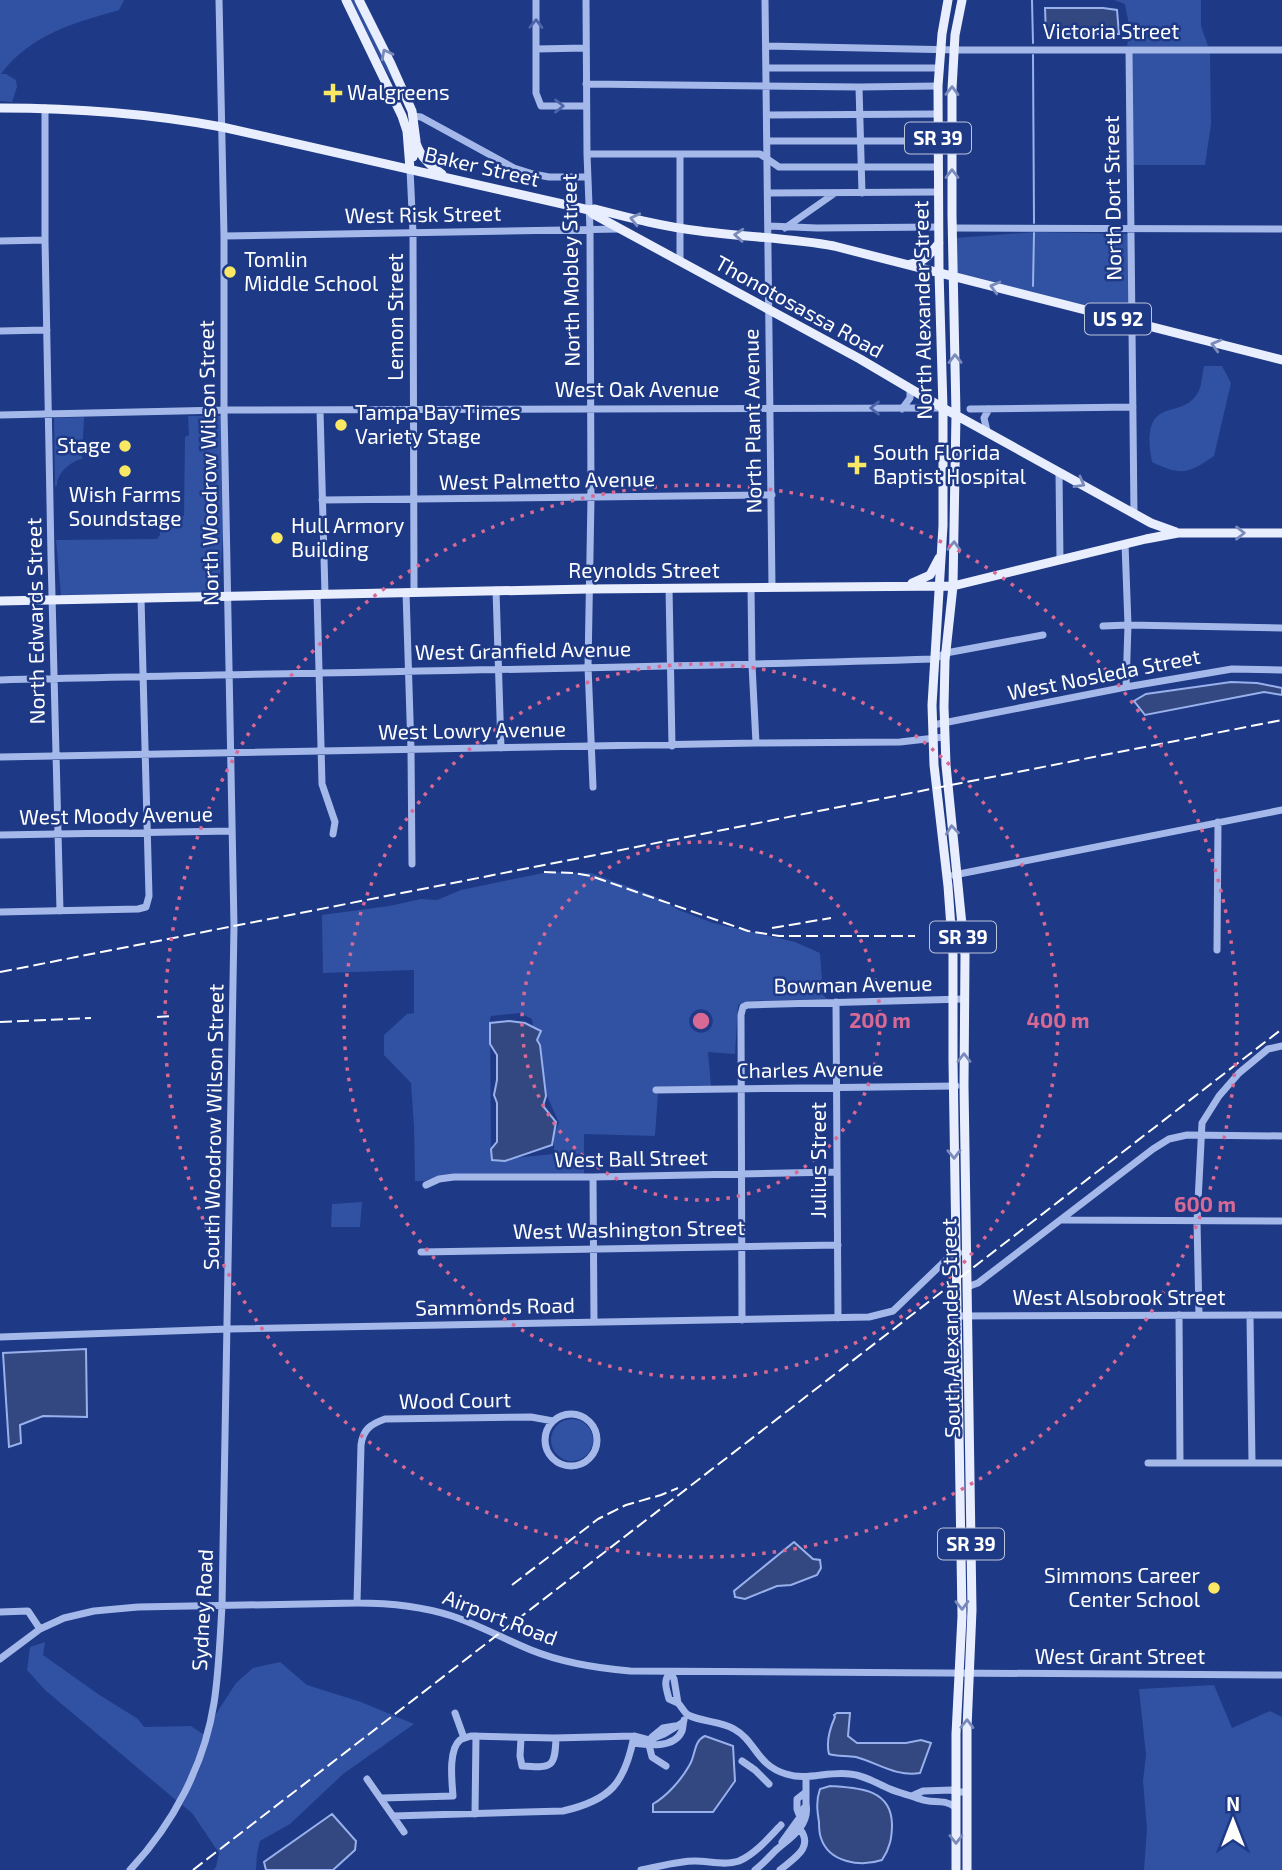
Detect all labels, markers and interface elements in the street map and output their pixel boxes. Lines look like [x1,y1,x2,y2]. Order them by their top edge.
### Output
street label: Victoria Street [1043,18,1179,43]
one-way arrow [528,19,544,29]
one-way arrow [381,49,394,62]
place label: Walgreens [347,79,450,104]
marker: Walgreens [325,85,341,101]
one-way arrow [945,85,960,96]
one-way arrow [554,98,565,114]
street label: North Dort Street [1098,115,1125,281]
road number: SR 39 [905,122,971,154]
street label: Baker Street [422,140,542,191]
one-way arrow [945,168,960,179]
street label: North Mobley Street [555,173,584,367]
street label: West Risk Street [344,200,501,227]
street label: North Alexander Street [907,200,936,420]
one-way arrow [629,212,641,227]
one-way arrow [733,228,744,243]
place label: Tomlin Middle School [244,246,379,295]
street label: Thonotosassa Road [711,249,888,362]
street label: Lemon Street [382,253,407,381]
marker: Tomlin Middle School [222,264,238,280]
one-way arrow [990,281,1002,295]
road number: US 92 [1085,304,1151,334]
street label: North Woodrow Wilson Street [193,320,222,606]
street label: North Plant Avenue [737,328,766,514]
one-way arrow [1210,339,1222,353]
one-way arrow [947,354,963,364]
street label: West Oak Avenue [555,376,719,401]
place label: Tampa Bay Times Variety Stage [355,399,521,448]
one-way arrow [869,400,880,416]
marker: Tampa Bay Times Variety Stage [333,417,349,433]
place label: Stage [57,432,111,457]
marker: Stage [117,438,133,454]
place label: South Florida Baptist Hospital [873,439,1027,488]
marker: South Florida Baptist Hospital [847,455,867,475]
marker: Wish Farms Soundstage [117,463,133,479]
street label: West Palmetto Avenue [439,465,655,494]
one-way arrow [1073,475,1085,489]
place label: Wish Farms Soundstage [68,481,182,530]
place label: Hull Armory Building [291,512,404,561]
street label: North Edwards Street [20,518,49,725]
one-way arrow [1235,525,1246,541]
marker: Hull Armory Building [269,530,285,546]
one-way arrow [946,540,962,551]
street label: Reynolds Street [568,557,720,582]
street label: West Granfield Avenue [415,635,631,664]
street label: West Nosleda Street [1005,643,1202,704]
street label: West Lowry Avenue [378,715,566,744]
street label: West Moody Avenue [19,800,213,829]
one-way arrow [945,824,960,835]
road number: SR 39 [930,922,996,953]
street label: Bowman Avenue [773,970,933,997]
street label: South Woodrow Wilson Street [198,984,227,1270]
text: 200 m [849,1007,911,1032]
text: 400 m [1027,1007,1089,1032]
centre of rings [689,1009,713,1033]
one-way arrow [956,1052,972,1063]
street label: Charles Avenue [736,1055,884,1082]
street label: Julius Street [805,1102,830,1218]
street label: West Ball Street [554,1144,708,1171]
one-way arrow [946,1149,962,1160]
text: 600 m [1174,1191,1236,1216]
street label: West Washington Street [513,1214,745,1243]
street label: South Alexander Street [935,1218,964,1438]
street label: West Alsobrook Street [1012,1284,1226,1309]
street label: Sammonds Road [415,1292,575,1319]
street label: Wood Court [399,1386,511,1413]
road number: SR 39 [938,1528,1004,1560]
street label: Sydney Road [186,1548,217,1671]
place label: Simmons Career Center School [1044,1562,1201,1611]
marker: Simmons Career Center School [1206,1580,1222,1596]
street label: Airport Road [440,1583,561,1650]
one-way arrow [954,1600,970,1610]
street label: West Grant Street [1035,1643,1205,1668]
one-way arrow [959,1718,975,1728]
north arrow [1198,1786,1268,1856]
text: N [1226,1792,1240,1815]
one-way arrow [948,1834,964,1844]

